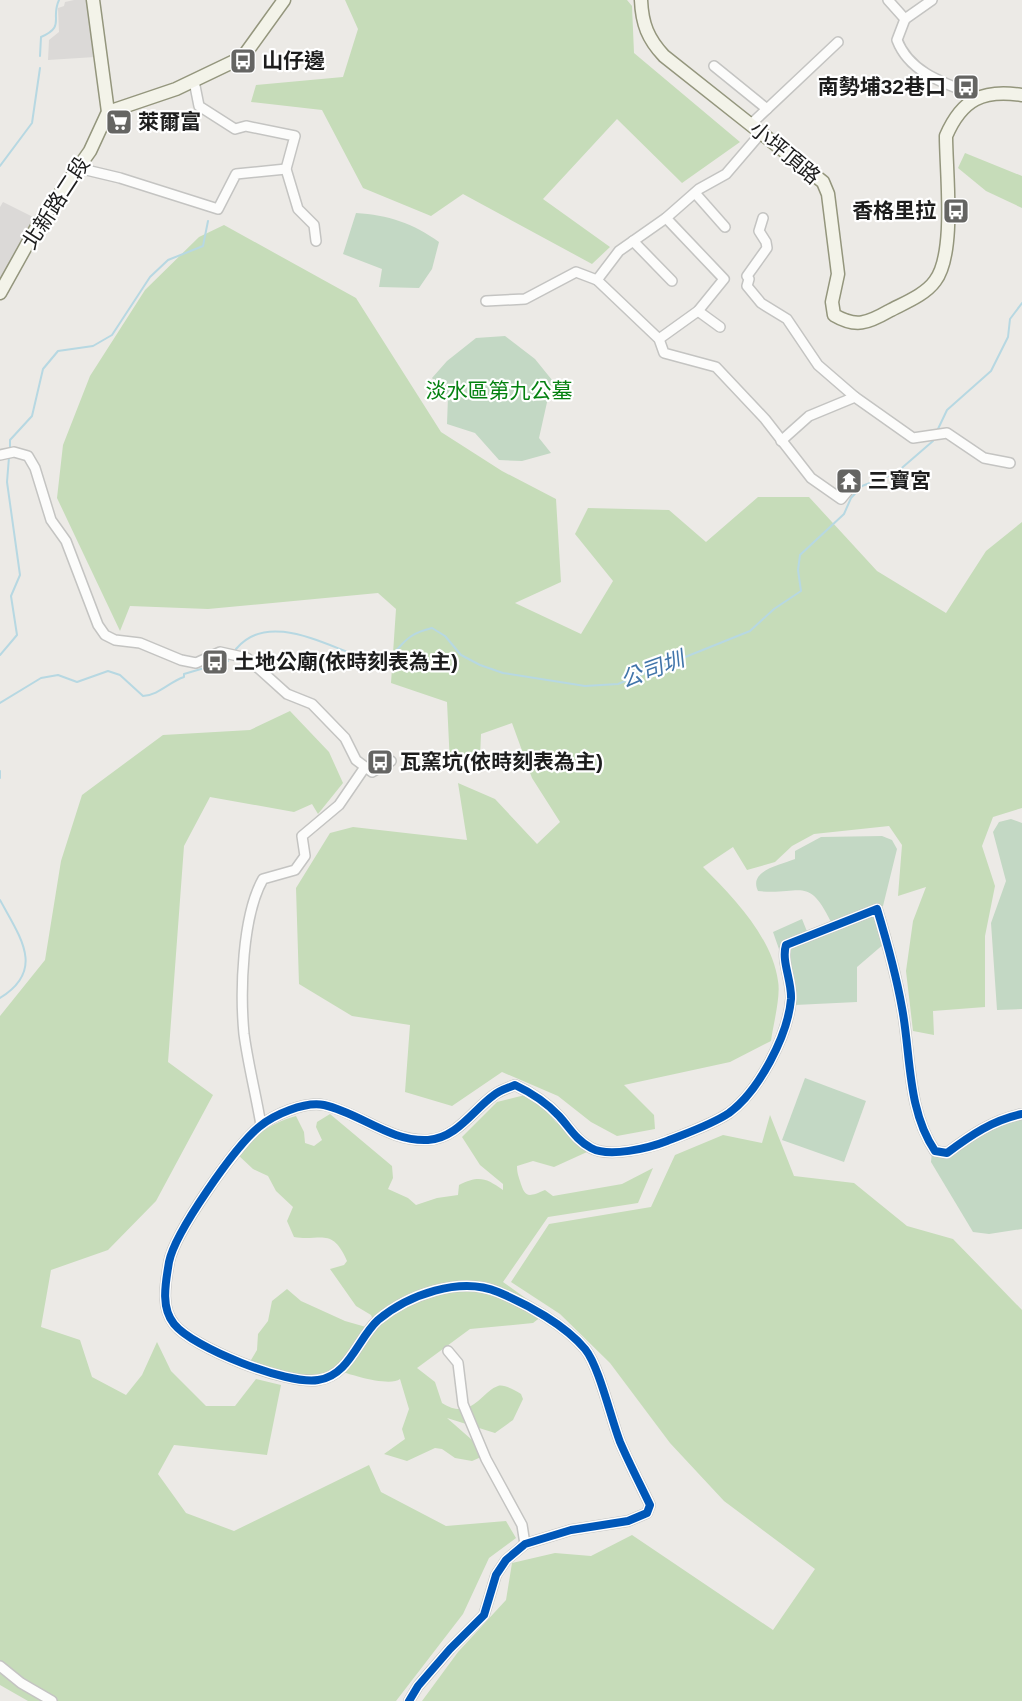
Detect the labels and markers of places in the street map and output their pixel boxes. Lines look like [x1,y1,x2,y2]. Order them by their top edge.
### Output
bus stop icon: 山仔邊 [228,46,258,76]
place label: 山仔邊 [262,49,325,72]
bus stop icon: 南勢埔32巷口 [951,72,981,102]
place label: 南勢埔32巷口 [818,75,946,98]
supermarket icon: 萊爾富 [104,107,134,137]
place label: 萊爾富 [138,110,201,133]
bus stop icon: 香格里拉 [941,196,971,226]
place label: 香格里拉 [852,199,936,222]
temple icon: 三寶宮 [834,466,864,496]
place label: 三寶宮 [868,469,931,492]
bus stop icon: 土地公廟(依時刻表為主) [200,647,230,677]
place label: 土地公廟(依時刻表為主) [234,650,458,673]
bus stop icon: 瓦窯坑(依時刻表為主) [365,747,395,777]
place label: 瓦窯坑(依時刻表為主) [400,750,603,773]

